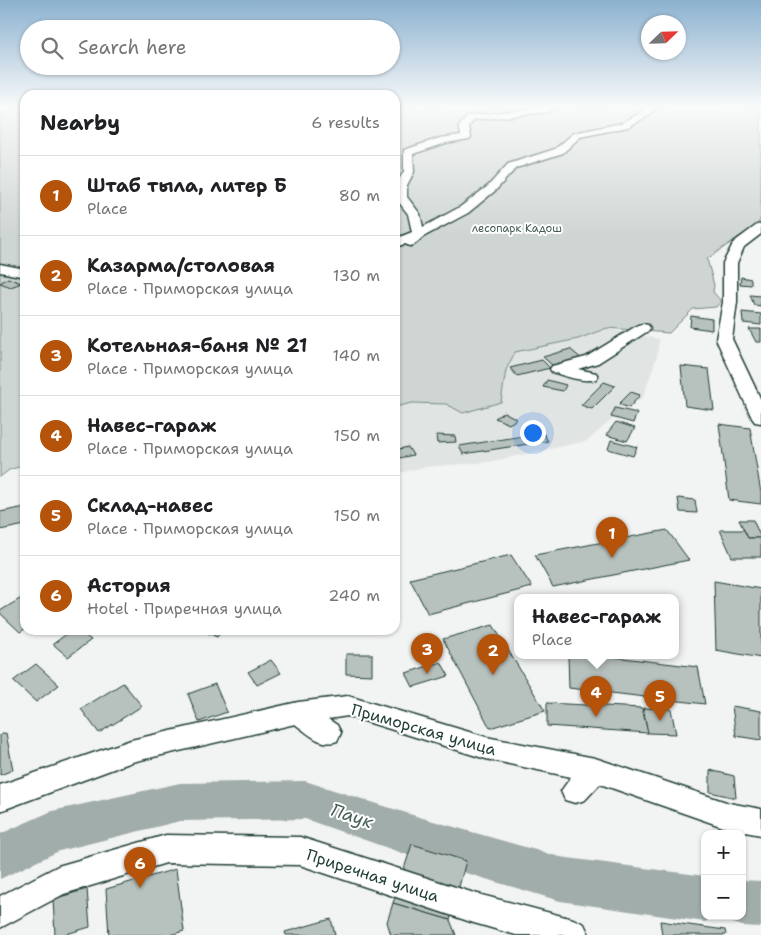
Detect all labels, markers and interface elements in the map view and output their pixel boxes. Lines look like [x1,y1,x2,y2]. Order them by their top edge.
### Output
north arrow [641,15,686,60]
search box [20,20,400,75]
icon: search [38,34,66,62]
text: Search here [78,35,187,60]
text: Nearby [40,109,120,137]
text: 6 results [311,112,380,133]
text: Штаб тыла, литер Б [87,173,287,198]
text: 1 [52,185,60,206]
text: 80 m [339,185,380,206]
text: Place [87,198,128,219]
park label: лесопарк Кадош [472,221,562,236]
text: Казарма/столовая [87,253,275,278]
text: 2 [50,265,62,286]
text: 130 m [333,265,380,286]
text: Place · Приморская улица [87,278,293,299]
text: Котельная-баня № 21 [87,333,307,358]
text: 3 [50,345,62,366]
text: 140 m [333,345,380,366]
text: Place · Приморская улица [87,358,293,379]
text: Навес-гараж [87,413,216,438]
your location [520,420,546,446]
text: 4 [50,425,62,446]
text: 150 m [333,425,380,446]
text: Place · Приморская улица [87,438,293,459]
text: Склад-навес [87,493,213,518]
text: 5 [51,505,61,526]
text: 150 m [333,505,380,526]
pin: 1 [596,517,628,558]
text: Place · Приморская улица [87,518,293,539]
text: Астория [87,573,171,598]
text: 6 [50,585,62,606]
text: 240 m [328,585,380,606]
popup [514,594,679,659]
text: Hotel · Приречная улица [87,598,282,619]
text: Навес-гараж [532,604,661,629]
text: Place [532,629,573,650]
pin: 3 [411,633,443,674]
pin: 2 [477,634,509,675]
pin: 4 [580,676,612,717]
pin: 5 [644,680,676,721]
street label: Приморская улица [349,699,499,760]
water label: Паук [328,798,377,834]
map controls [701,830,746,920]
button: + [701,830,746,875]
street label: Приречная улица [304,844,442,907]
pin: 6 [124,847,156,888]
button: − [701,875,746,920]

